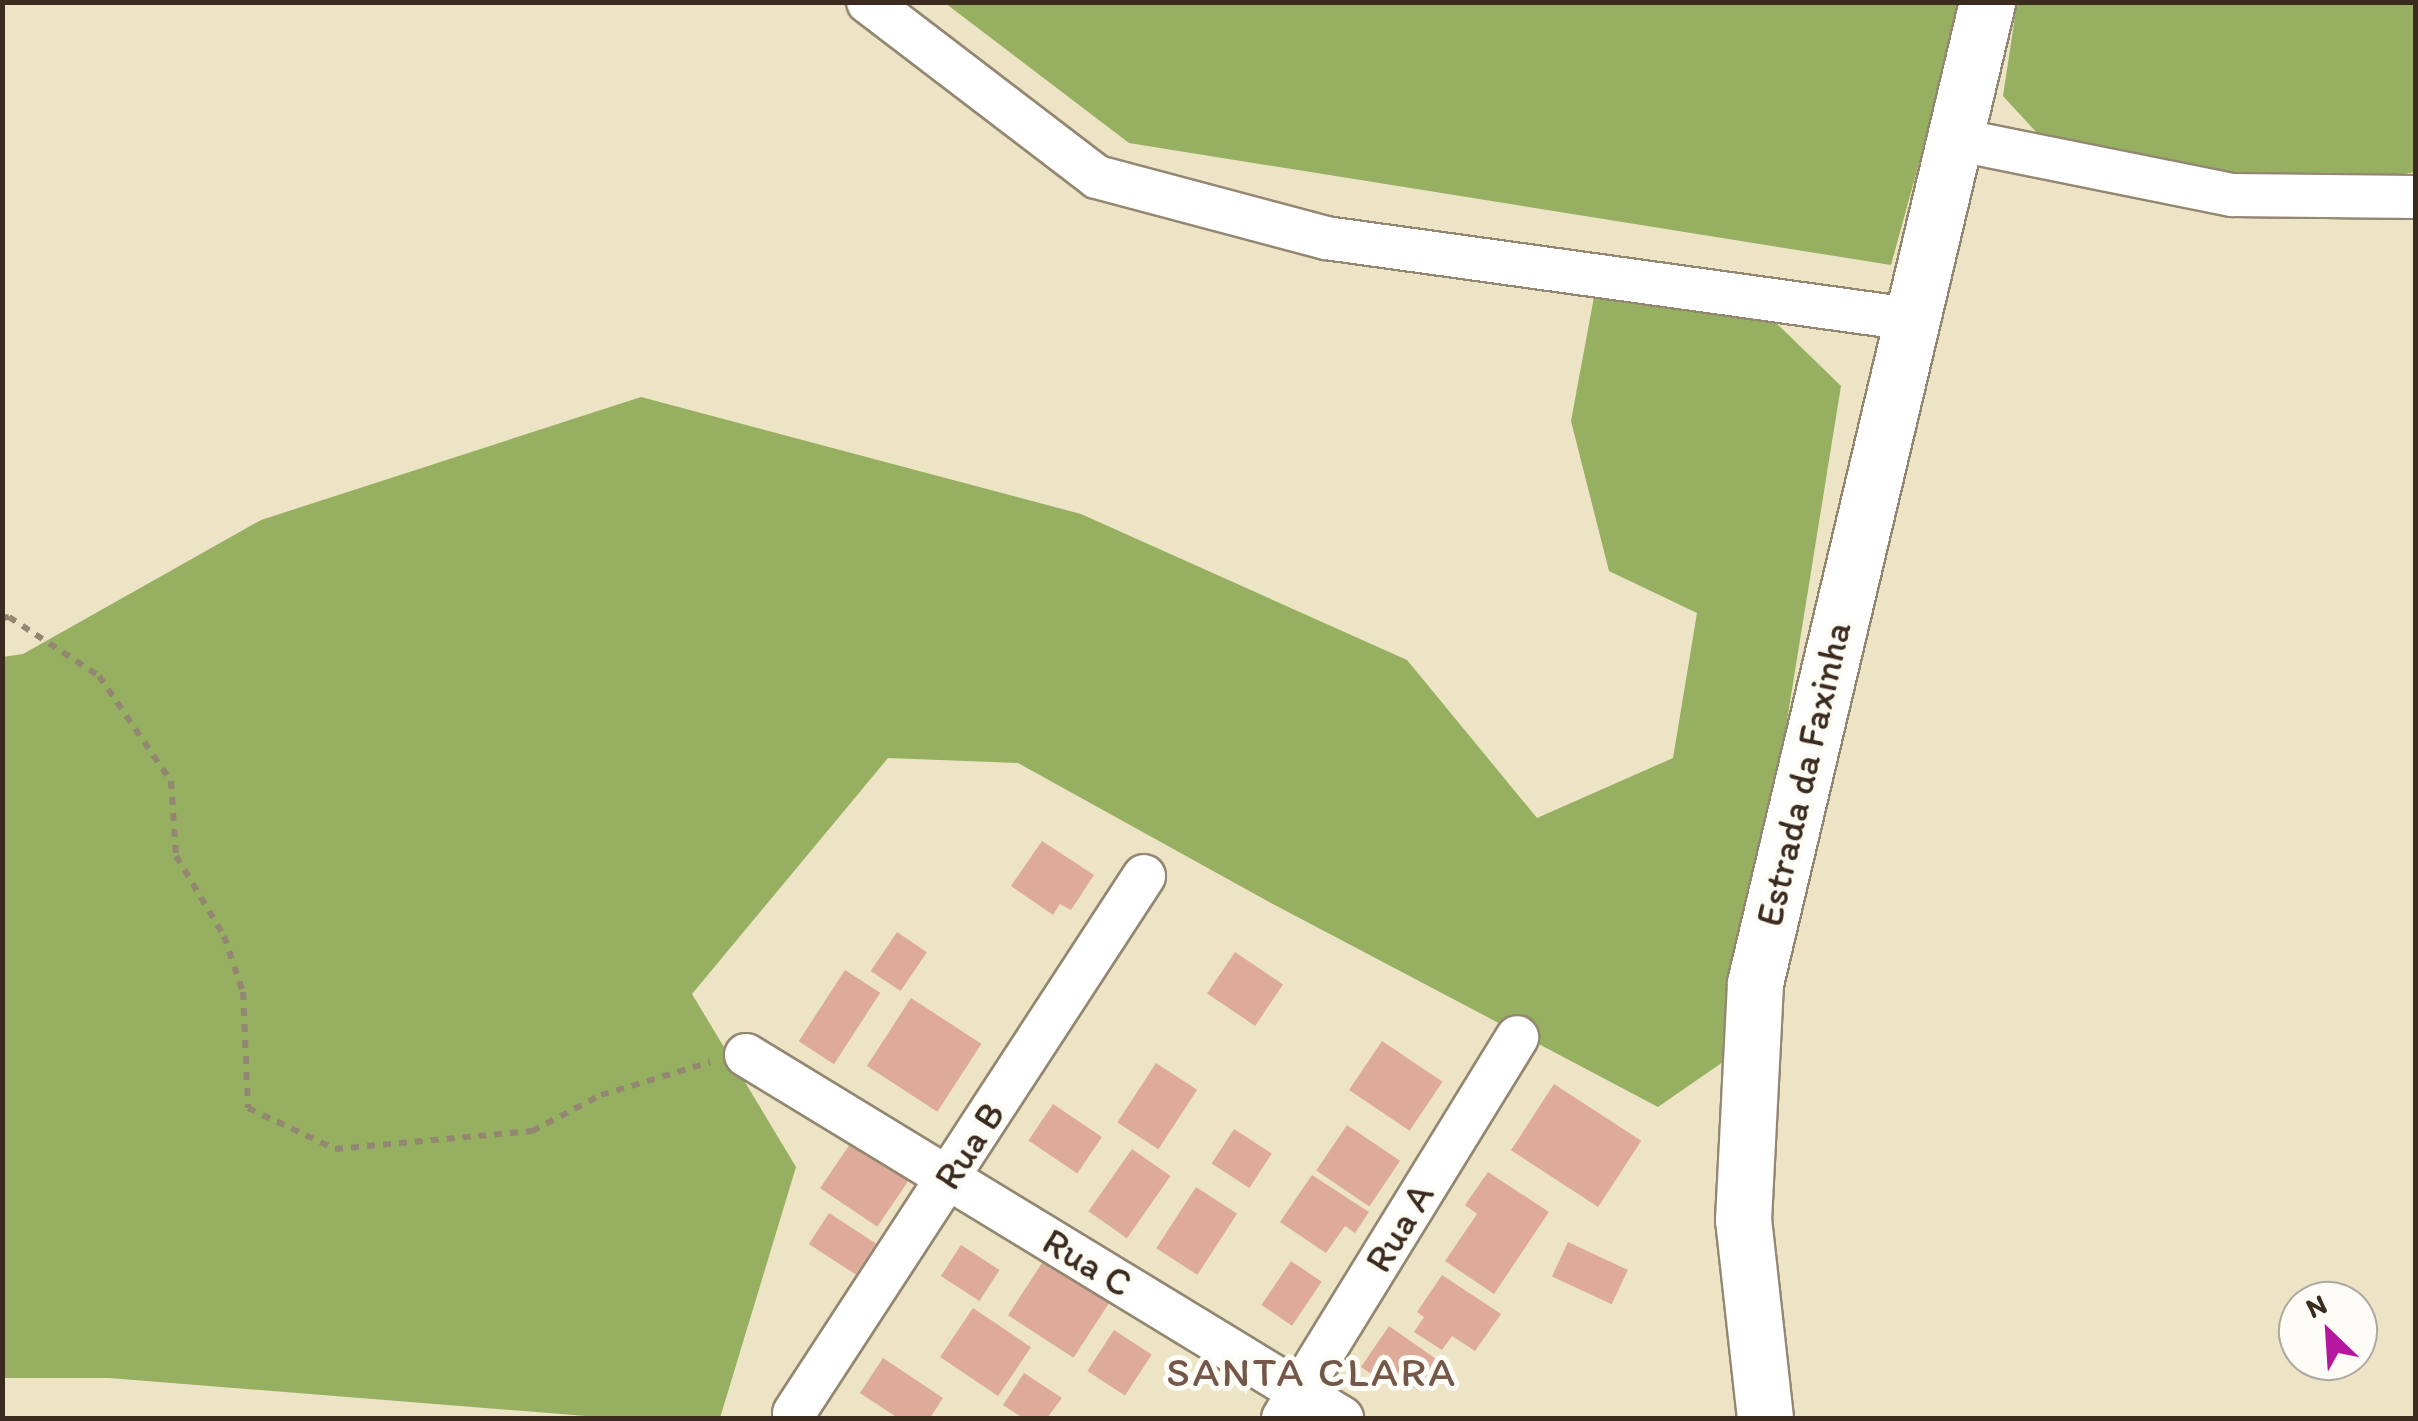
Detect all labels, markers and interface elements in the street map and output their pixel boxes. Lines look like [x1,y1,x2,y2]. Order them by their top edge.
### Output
street label: Estrada da Faxinha [1747,617,1861,931]
street label: Rua B [925,1093,1015,1199]
street label: Rua A [1356,1175,1444,1281]
street label: Rua C [1034,1219,1140,1307]
north arrow [2278,1281,2378,1381]
text: N [2300,1286,2332,1325]
district label: SANTA CLARA [1165,1347,1459,1397]

